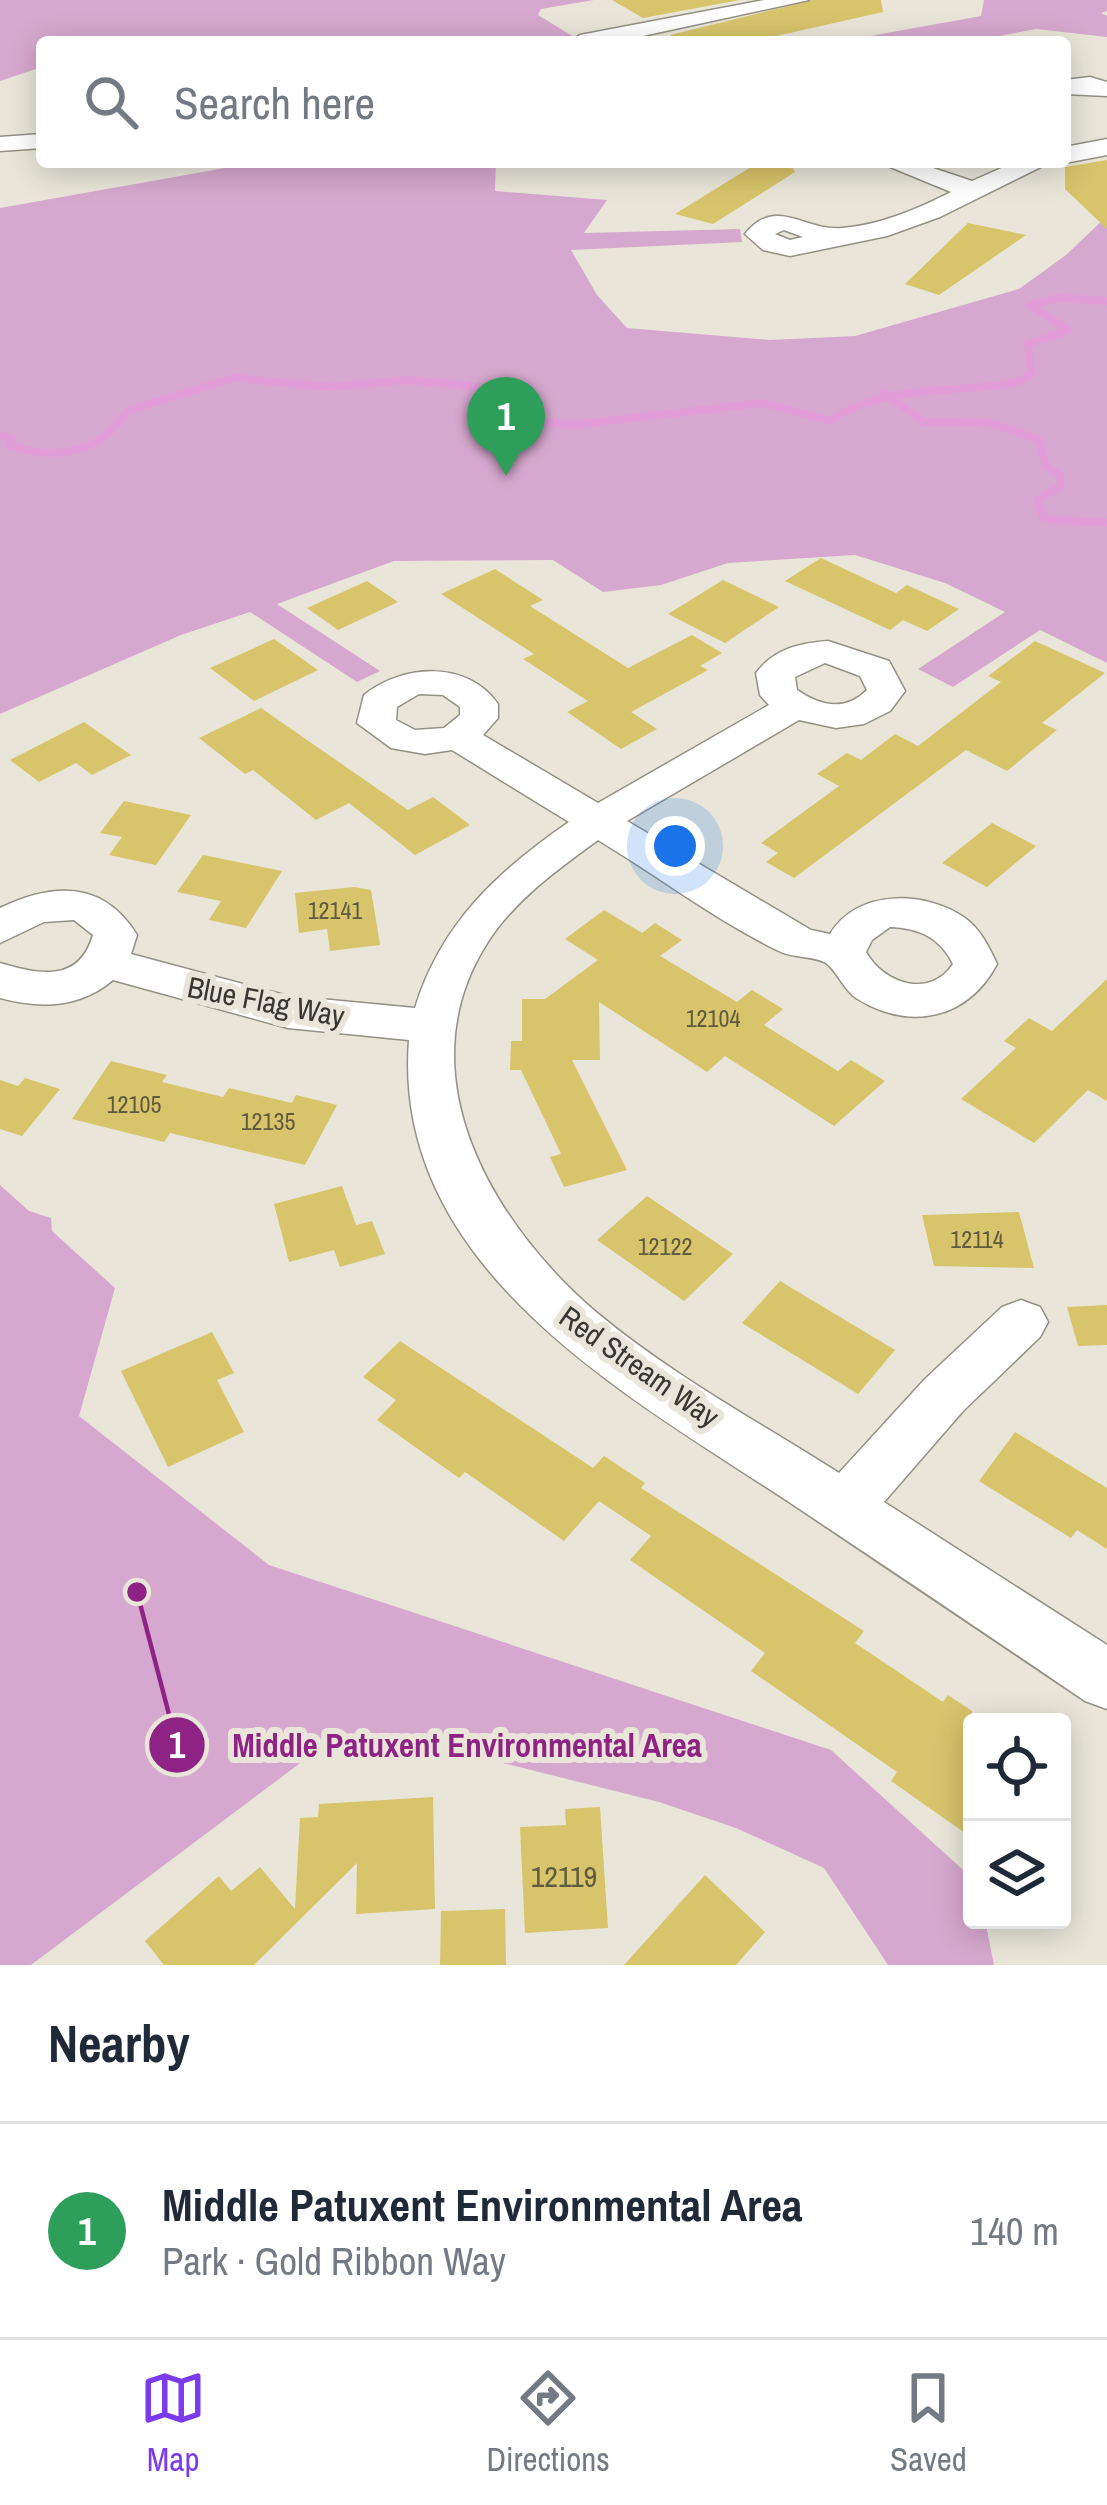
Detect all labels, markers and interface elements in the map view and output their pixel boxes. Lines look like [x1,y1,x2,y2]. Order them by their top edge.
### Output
search box [36,36,1071,168]
icon: search [78,69,144,135]
text: Search here [174,72,375,133]
pin: 1 [467,377,545,476]
your location [645,816,705,876]
house number: 12141 [308,894,362,926]
street label: Blue Flag Way [184,966,349,1036]
house number: 12104 [686,1002,740,1034]
house number: 12105 [107,1088,161,1120]
house number: 12135 [241,1105,295,1137]
house number: 12114 [950,1223,1004,1255]
house number: 12122 [638,1230,692,1262]
street label: Red Stream Way [552,1296,728,1436]
callout: Middle Patuxent Environmental Area [147,1711,726,1780]
map controls [963,1713,1071,1929]
button: locate [963,1713,1071,1821]
text: 1 [169,1721,186,1769]
text: Middle Patuxent Environmental Area [232,1723,702,1767]
button: layers [963,1821,1071,1929]
house number: 12119 [531,1856,597,1896]
text: Nearby [48,2009,190,2078]
text: Middle Patuxent Environmental Area [162,2174,803,2235]
text: 1 [78,2205,96,2257]
text: 140 m [970,2205,1059,2257]
text: Park · Gold Ribbon Way [162,2235,506,2287]
tab: Map [140,2365,206,2481]
tab: Directions [486,2365,610,2481]
tab: Saved [890,2365,967,2481]

